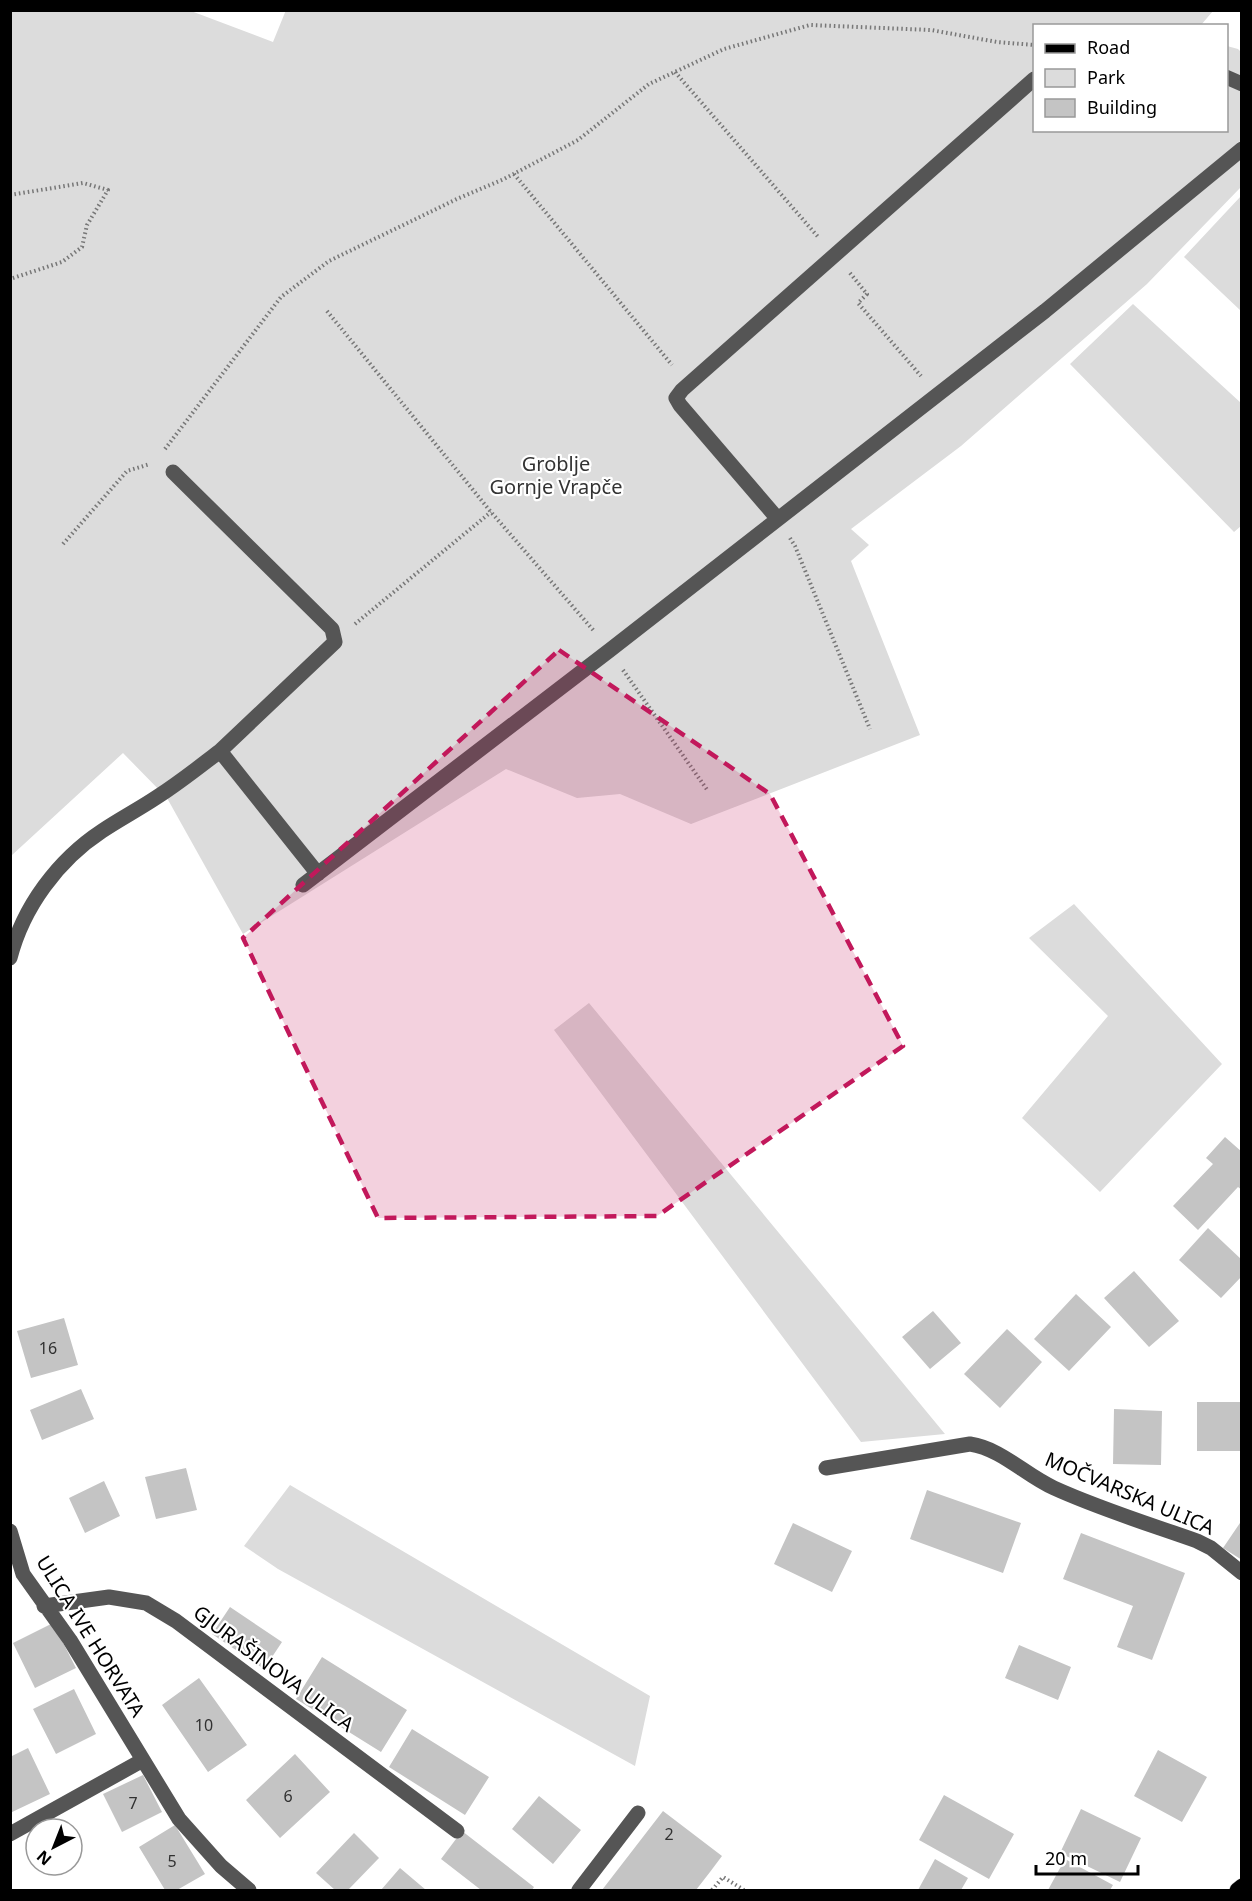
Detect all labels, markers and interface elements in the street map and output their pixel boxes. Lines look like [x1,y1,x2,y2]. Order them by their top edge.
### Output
legend [1033,24,1228,132]
text: Road [1087,35,1130,59]
text: Park [1087,65,1125,89]
text: Building [1087,95,1157,119]
park label: Groblje Gornje Vrapče [490,450,622,500]
house number: 16 [39,1337,57,1359]
street label: MOČVARSKA ULICA [1041,1445,1219,1541]
street label: ULICA IVE HORVATA [30,1550,152,1722]
street label: GJURAŠINOVA ULICA [188,1599,360,1738]
house number: 10 [195,1714,213,1736]
house number: 6 [283,1785,293,1807]
house number: 7 [128,1792,138,1814]
north arrow [24,1817,84,1877]
house number: 2 [664,1823,674,1845]
scale bar [1036,1838,1138,1876]
text: N [32,1846,56,1871]
text: 20 m [1045,1846,1087,1870]
house number: 5 [167,1850,177,1872]

